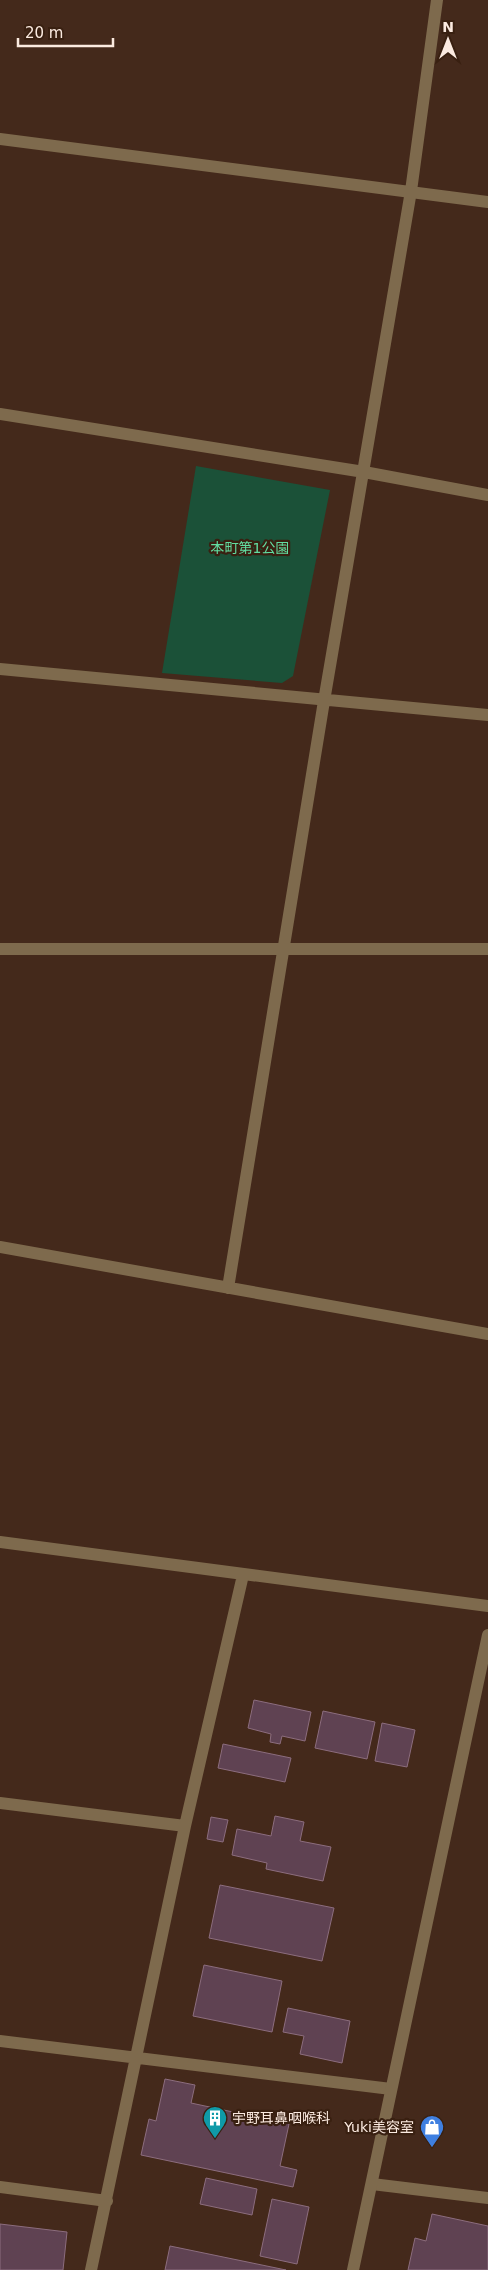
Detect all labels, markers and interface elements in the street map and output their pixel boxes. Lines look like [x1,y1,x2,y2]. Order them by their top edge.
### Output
scale bar [18,15,112,47]
north arrow [423,15,473,65]
text: N [442,19,454,35]
text: 20 m [25,24,63,42]
park label: 本町第1公園 [211,540,289,556]
building icon: 宇野耳鼻咽喉科 [202,2105,228,2139]
place label: 宇野耳鼻咽喉科 [232,2110,330,2126]
shop icon: Yuki美容室 [419,2114,445,2148]
place label: Yuki美容室 [343,2119,414,2135]

